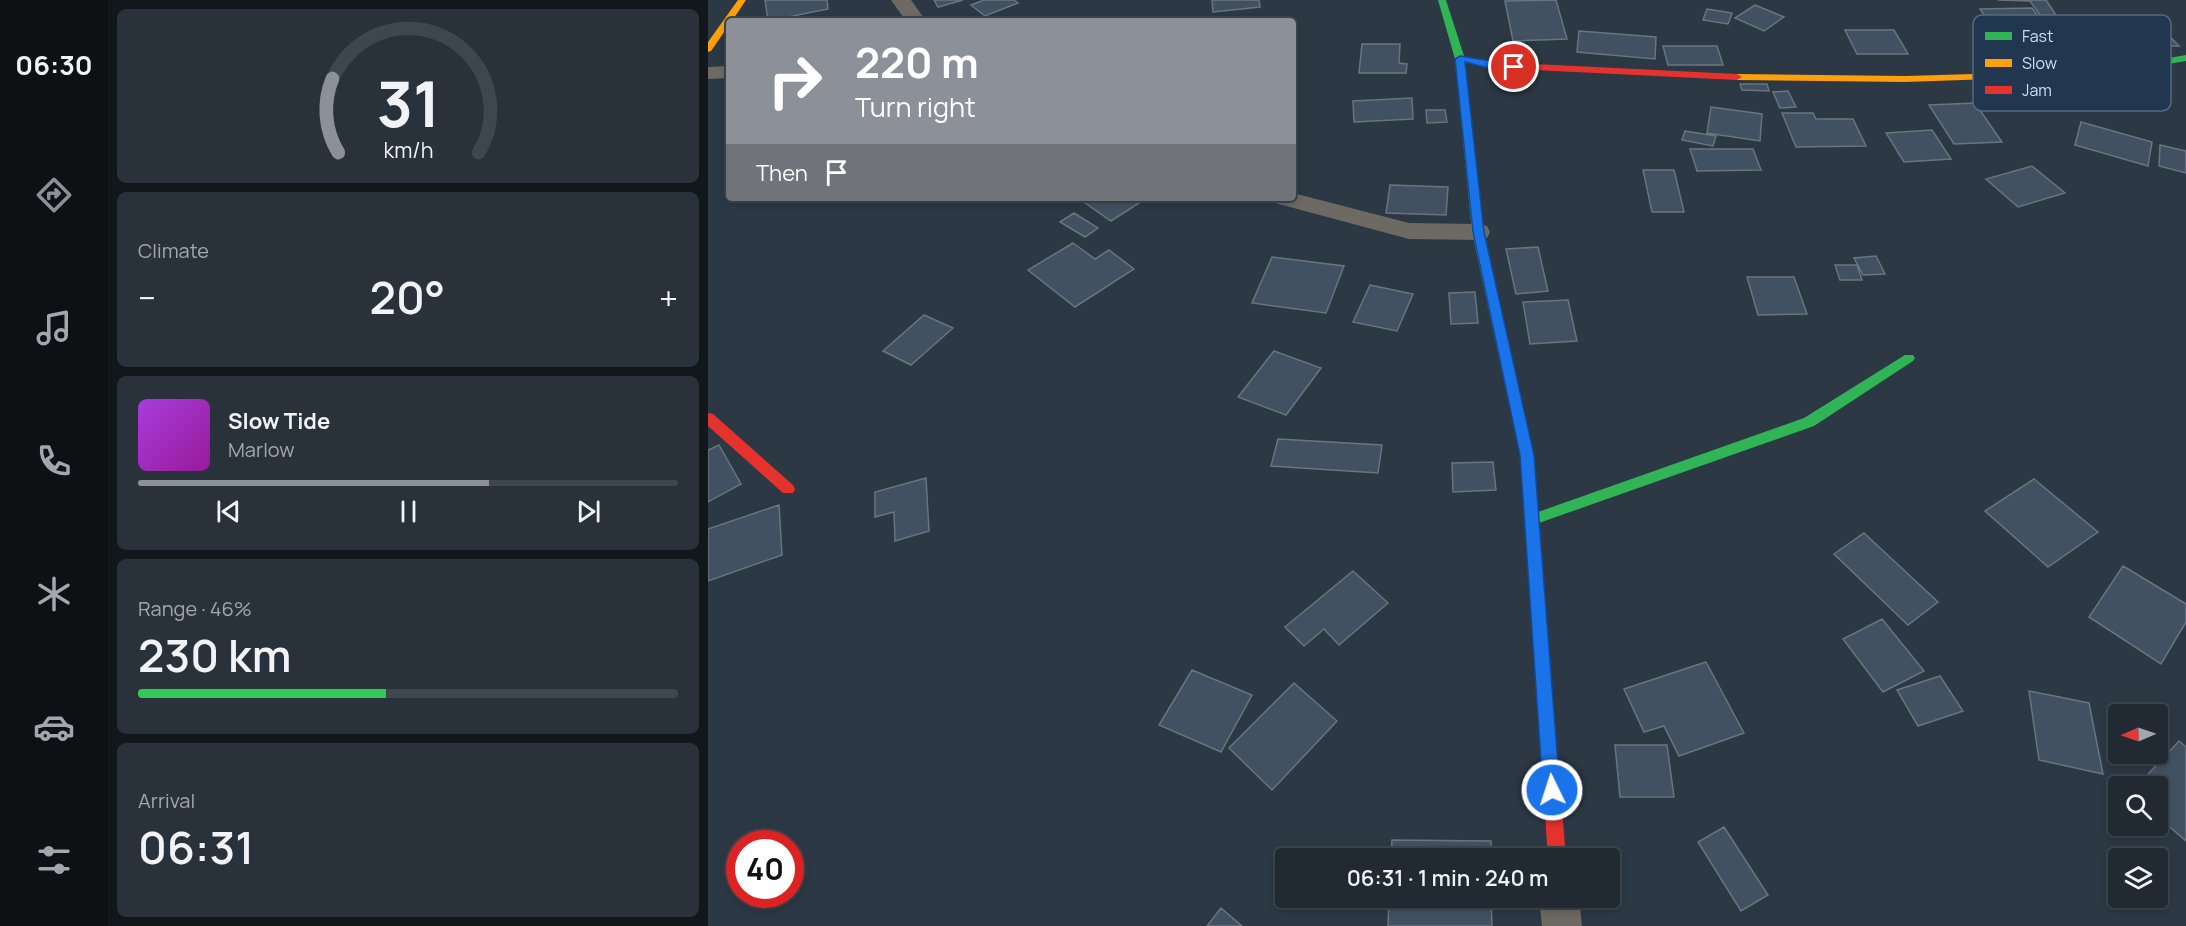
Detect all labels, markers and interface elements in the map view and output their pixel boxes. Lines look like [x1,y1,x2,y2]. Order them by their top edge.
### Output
legend [1973,15,2171,111]
text: Fast [2022,25,2053,47]
text: 220 m [855,33,979,91]
pin [1488,41,1539,92]
icon: right [756,42,834,120]
text: 06:30 [15,46,93,83]
icon: arrive [1497,50,1530,83]
text: Slow [2022,52,2057,74]
text: 31 [376,60,440,146]
text: Jam [2022,79,2052,101]
text: Turn right [855,88,976,125]
text: km/h [383,136,433,165]
icon: arrive [820,156,853,189]
text: Then [756,158,808,188]
icon: directions [33,174,75,216]
text: Climate [138,237,209,264]
text: 20° [370,266,445,328]
text: − [138,275,156,320]
text: + [659,275,678,320]
icon: music [33,307,75,349]
text: Slow Tide [228,406,330,436]
text: Marlow [228,436,295,463]
icon: phone [33,440,75,482]
icon: previous [212,495,245,528]
icon: pause [392,495,425,528]
icon: next [572,495,605,528]
icon: climate [33,573,75,615]
text: Range · 46% [138,595,252,622]
text: 230 km [138,624,291,686]
north arrow [2108,704,2168,764]
map controls [2108,704,2168,908]
icon: car [33,706,75,748]
position arrow [1520,758,1584,822]
button: search [2108,776,2168,836]
text: Arrival [138,787,195,814]
text: 06:31 [138,816,254,878]
speed limit sign: 40 [726,830,804,908]
icon: filters [33,839,75,881]
button: layers [2108,848,2168,908]
text: 06:31 · 1 min · 240 m [1347,863,1548,893]

